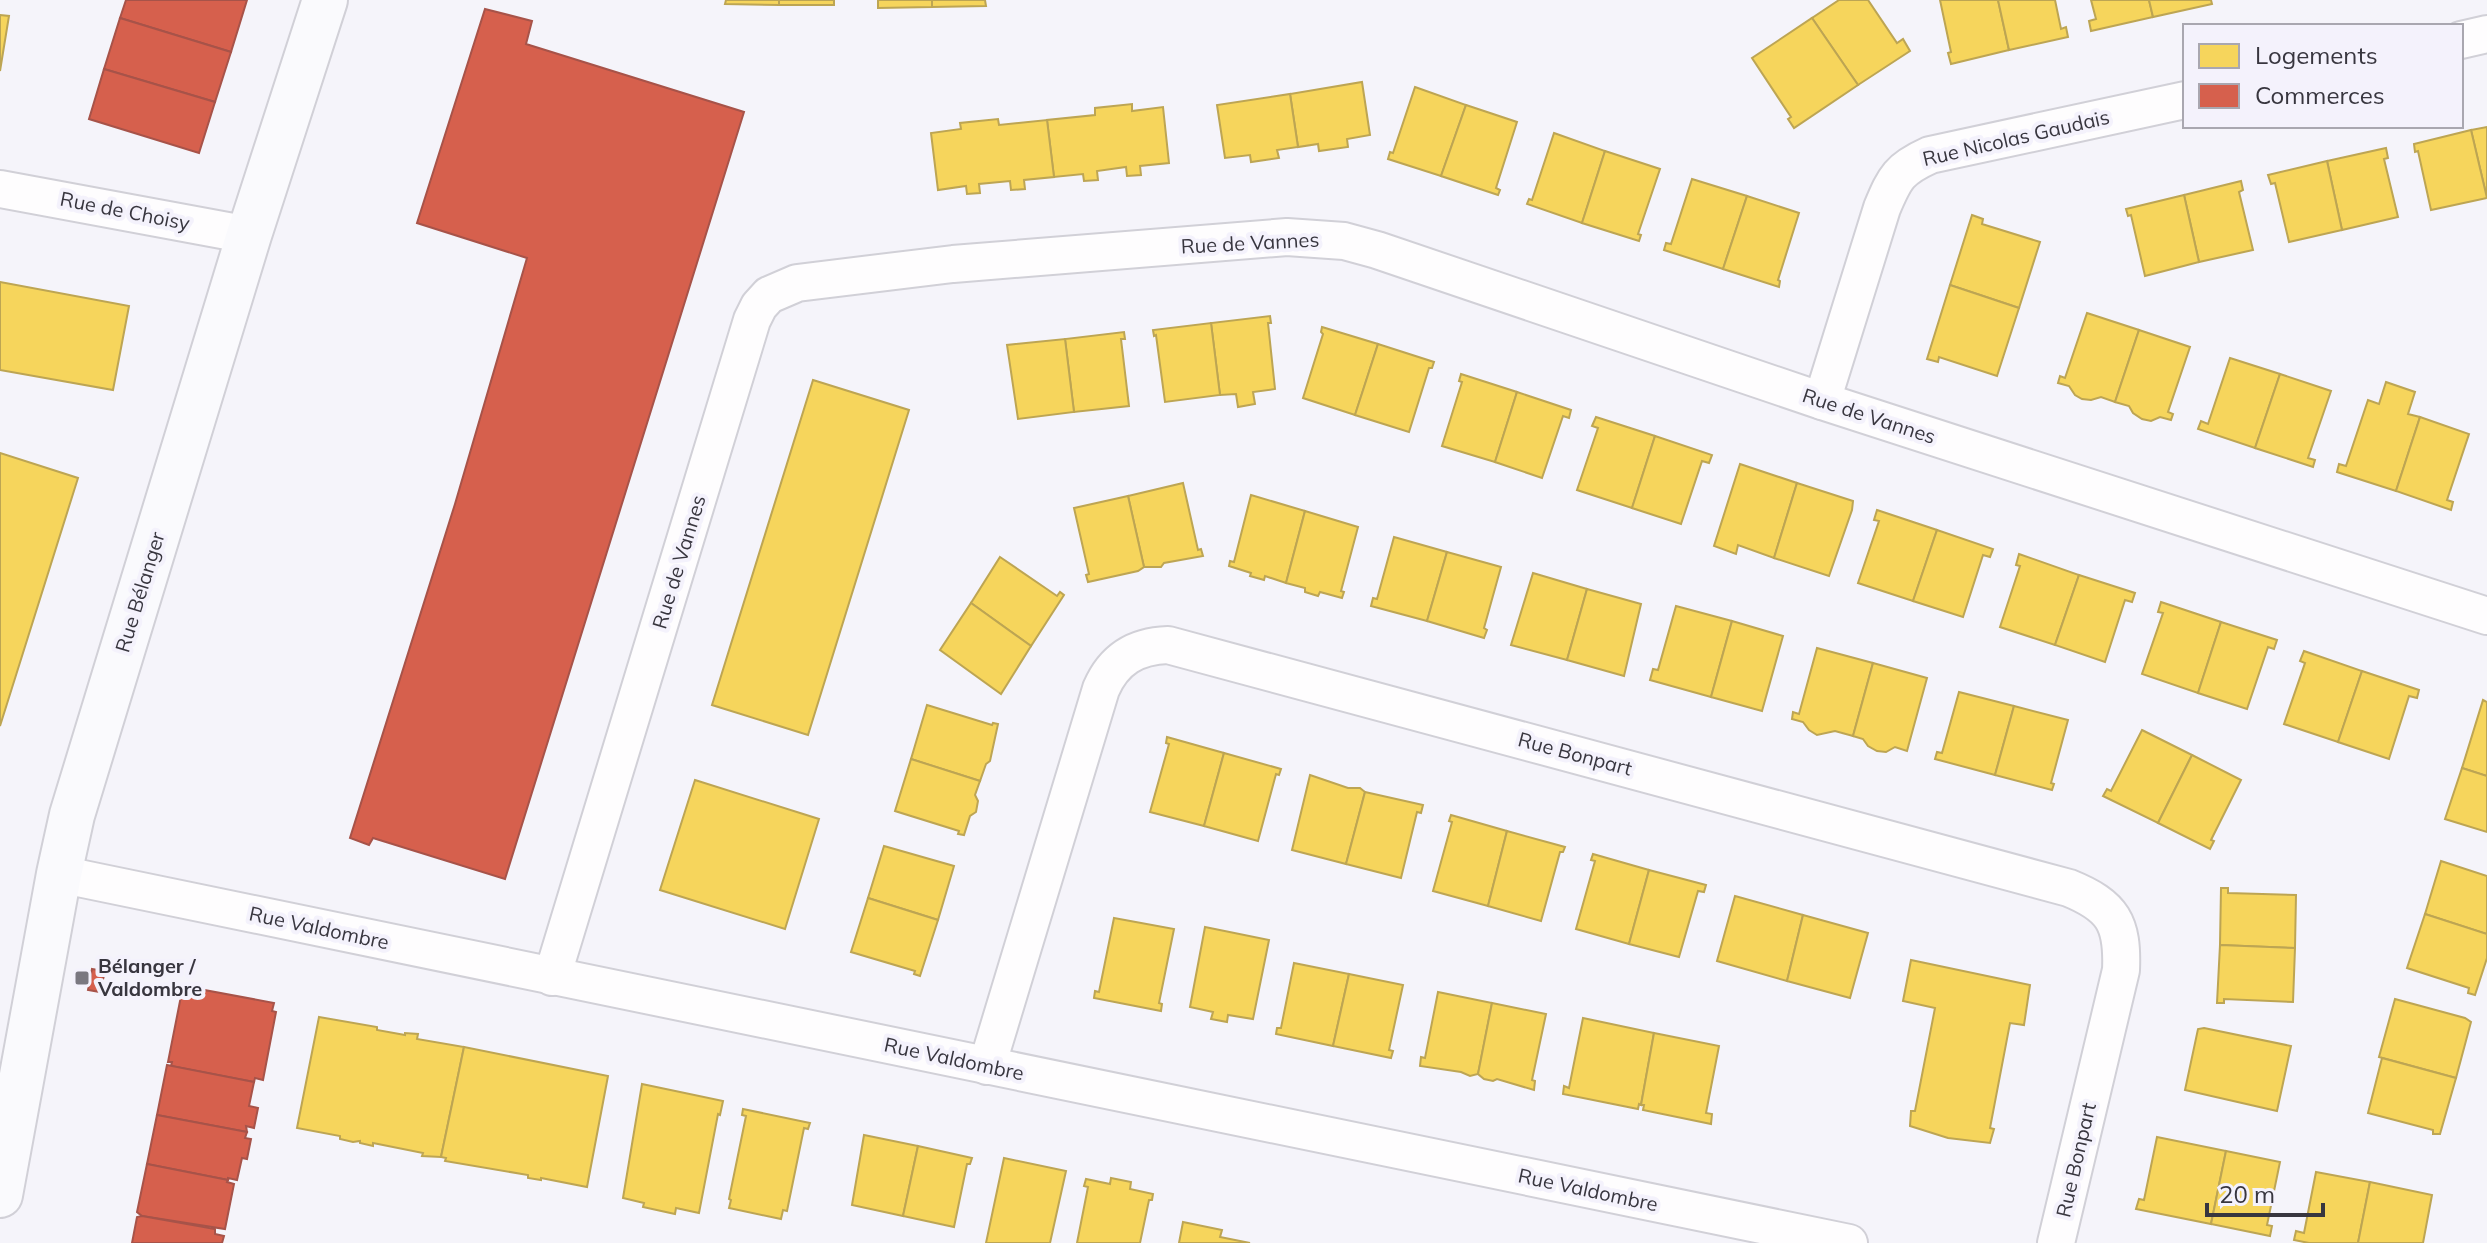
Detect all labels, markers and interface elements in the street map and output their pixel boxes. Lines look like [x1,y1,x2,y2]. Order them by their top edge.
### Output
legend [2183,24,2463,128]
text: Logements [2255,40,2378,70]
text: Commerces [2255,80,2385,110]
street label: Rue Nicolas Gaudais [1920,104,2112,171]
street label: Rue de Choisy [58,186,192,235]
street label: Rue de Vannes [1180,226,1320,259]
street label: Rue de Vannes [1799,382,1939,449]
street label: Rue de Vannes [646,492,711,632]
street label: Rue Bélanger [109,528,170,655]
street label: Rue Bonpart [1515,726,1635,781]
street label: Rue Valdombre [247,901,391,955]
place label: Bélanger / Valdombre [97,953,202,1001]
marker: Bélanger / Valdombre [73,969,91,987]
street label: Rue Valdombre [882,1032,1026,1086]
street label: Rue Bonpart [2050,1100,2101,1220]
street label: Rue Valdombre [1516,1163,1660,1217]
scale bar [2207,1167,2323,1217]
text: 20 m [2219,1179,2275,1209]

